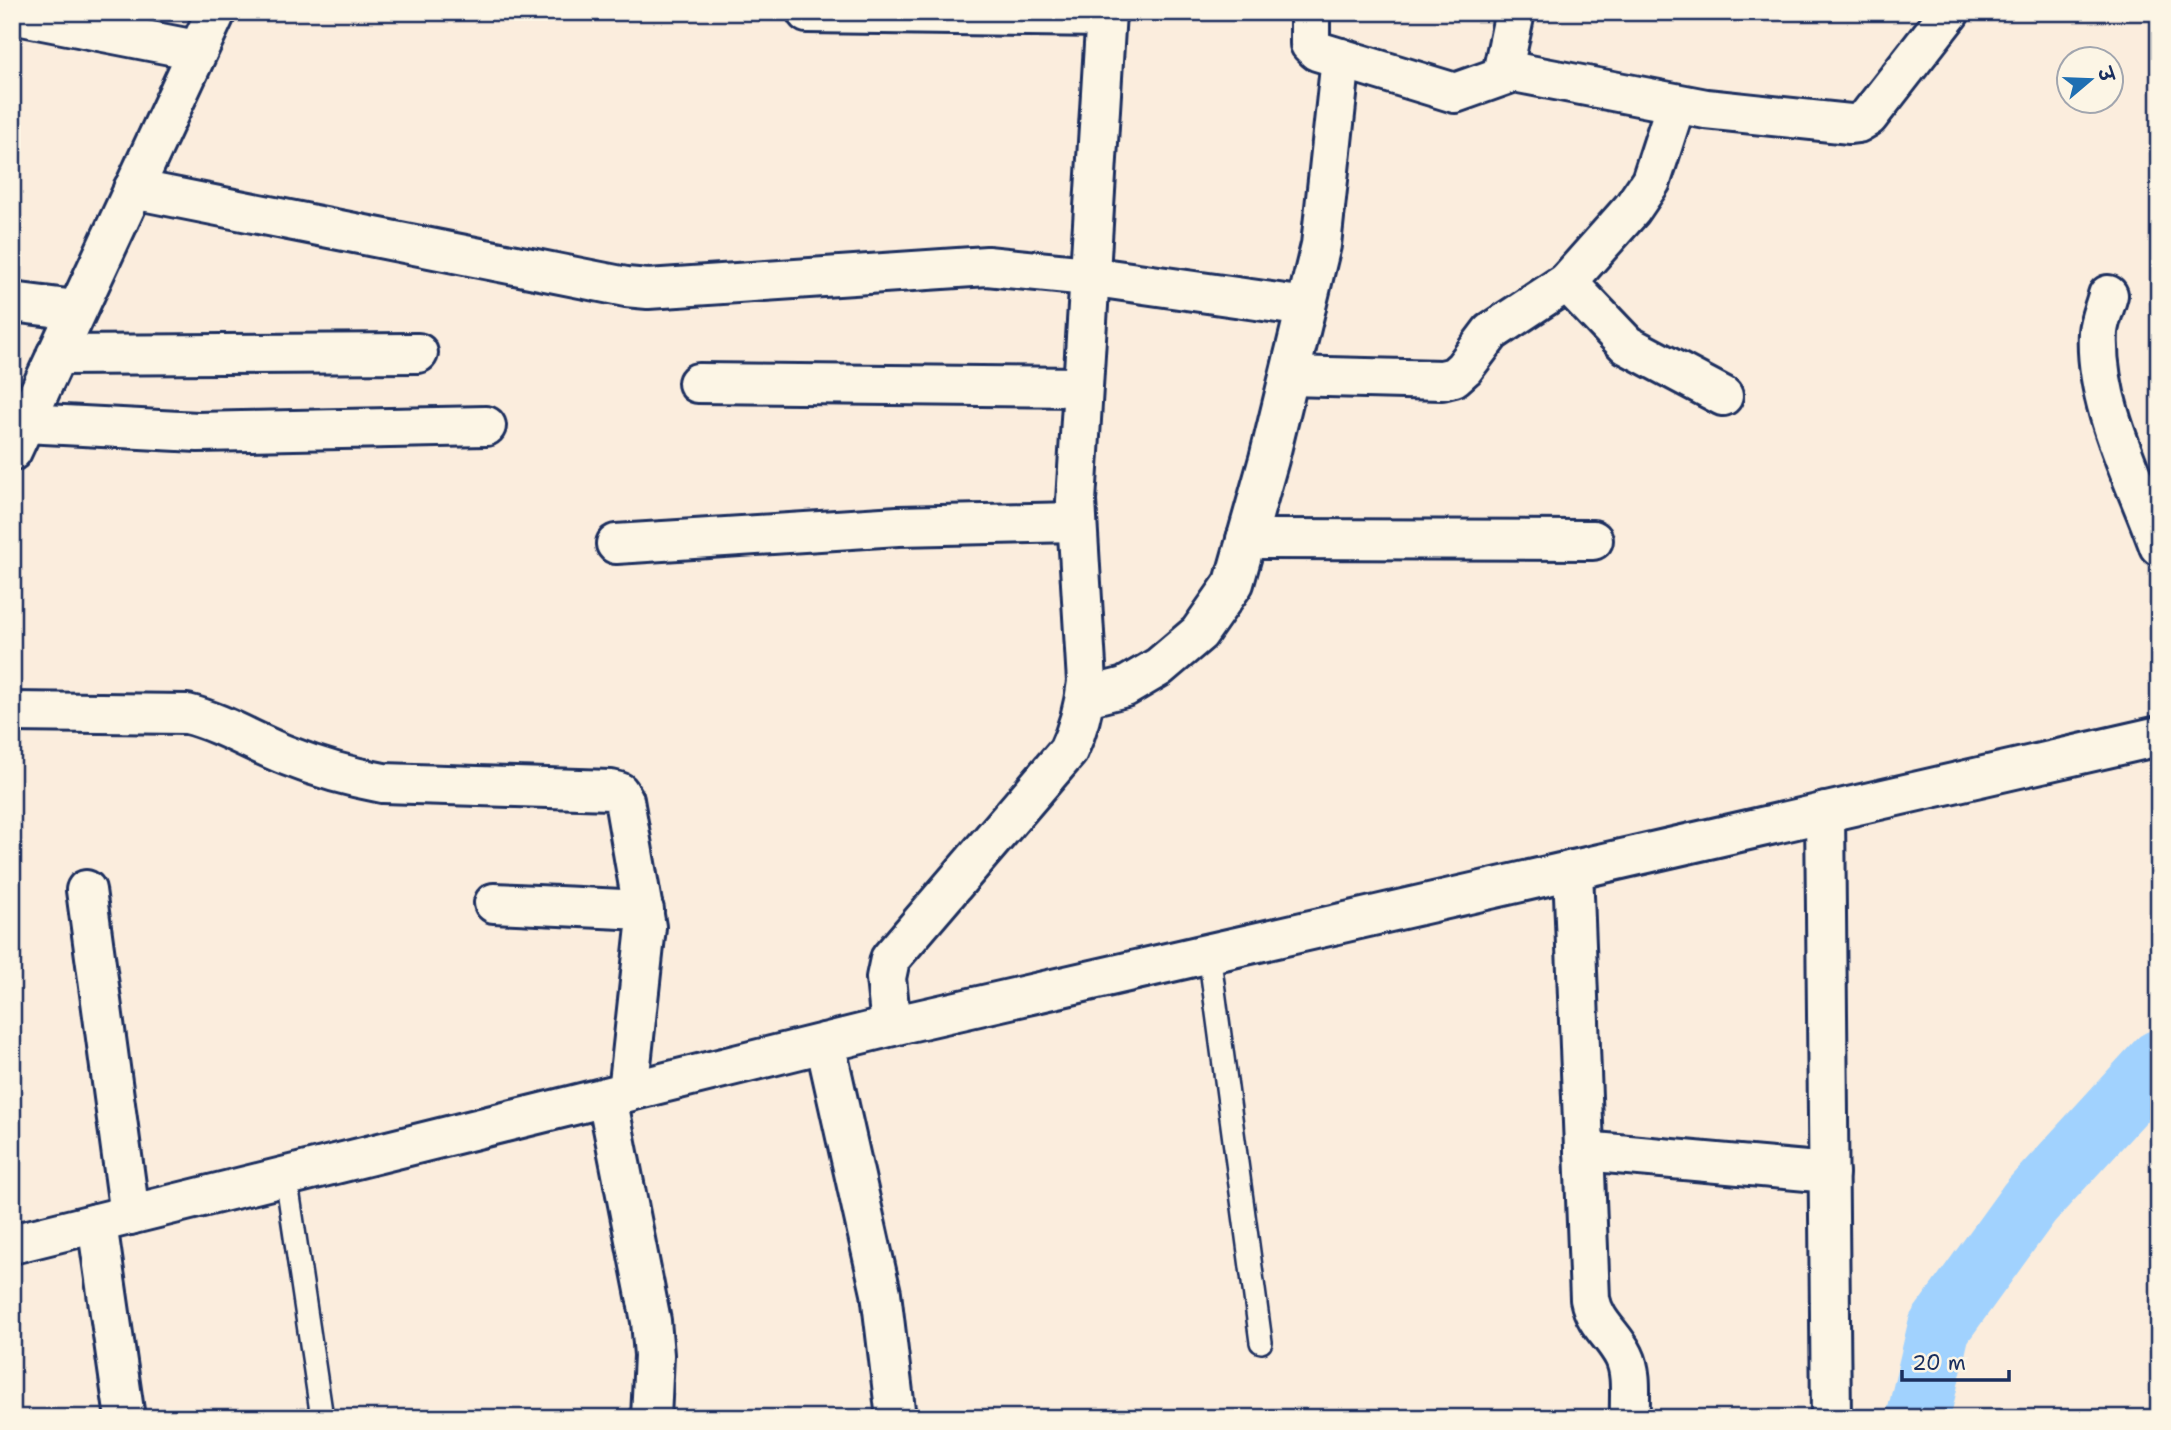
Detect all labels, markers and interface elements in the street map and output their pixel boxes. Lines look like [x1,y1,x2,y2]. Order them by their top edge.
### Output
north arrow [2056,46,2126,116]
text: उ [2091,63,2120,87]
scale bar [1902,1339,2008,1383]
text: 20 m [1912,1349,1966,1377]

